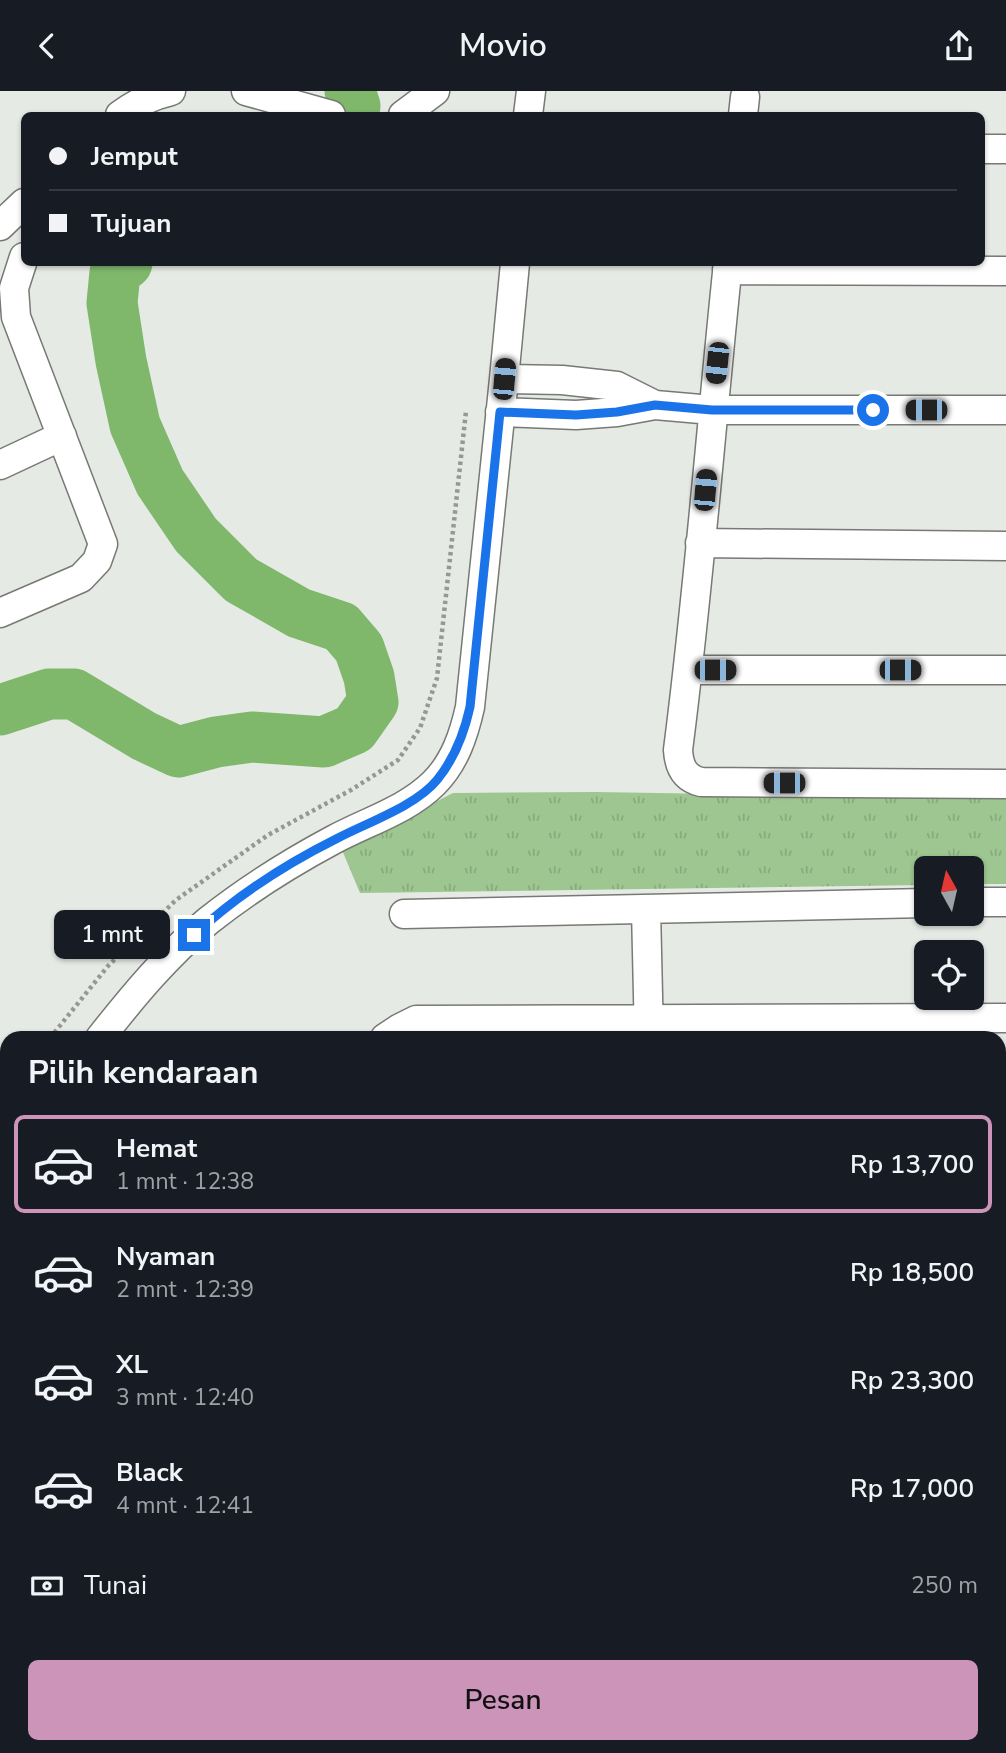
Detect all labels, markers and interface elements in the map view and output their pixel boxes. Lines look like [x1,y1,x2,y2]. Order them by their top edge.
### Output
text: Movio [459,24,547,67]
icon: back [28,27,66,65]
icon: share [940,27,978,65]
text: Jemput [91,139,178,174]
text: Tujuan [91,206,171,241]
car [705,341,730,385]
car [492,357,517,401]
route start [857,394,889,426]
car [906,400,948,421]
car [693,468,718,512]
car [695,660,737,681]
car [880,660,922,681]
car [764,773,806,794]
north arrow [914,856,984,926]
map controls [914,856,984,1010]
callout: 1 mnt [54,911,170,959]
text: 1 mnt [81,919,143,950]
route end [178,919,210,951]
button: locate [914,940,984,1010]
text: Pilih kendaraan [28,1051,258,1094]
text: Hemat [116,1131,197,1166]
icon: car [32,1133,95,1196]
text: Rp 13,700 [850,1147,974,1182]
text: 1 mnt · 12:38 [116,1166,254,1197]
text: Nyaman [116,1239,215,1274]
icon: car [32,1241,95,1304]
text: Rp 18,500 [850,1255,974,1290]
text: 2 mnt · 12:39 [116,1274,254,1305]
text: XL [116,1347,148,1382]
icon: car [32,1349,95,1412]
text: Rp 23,300 [850,1363,974,1398]
text: 3 mnt · 12:40 [116,1382,254,1413]
text: Black [116,1455,183,1490]
icon: car [32,1457,95,1520]
text: Rp 17,000 [850,1471,974,1506]
text: 4 mnt · 12:41 [116,1490,254,1521]
icon: cash [28,1567,66,1605]
text: Tunai [84,1568,147,1603]
text: 250 m [911,1570,978,1601]
button: Pesan [28,1660,978,1740]

